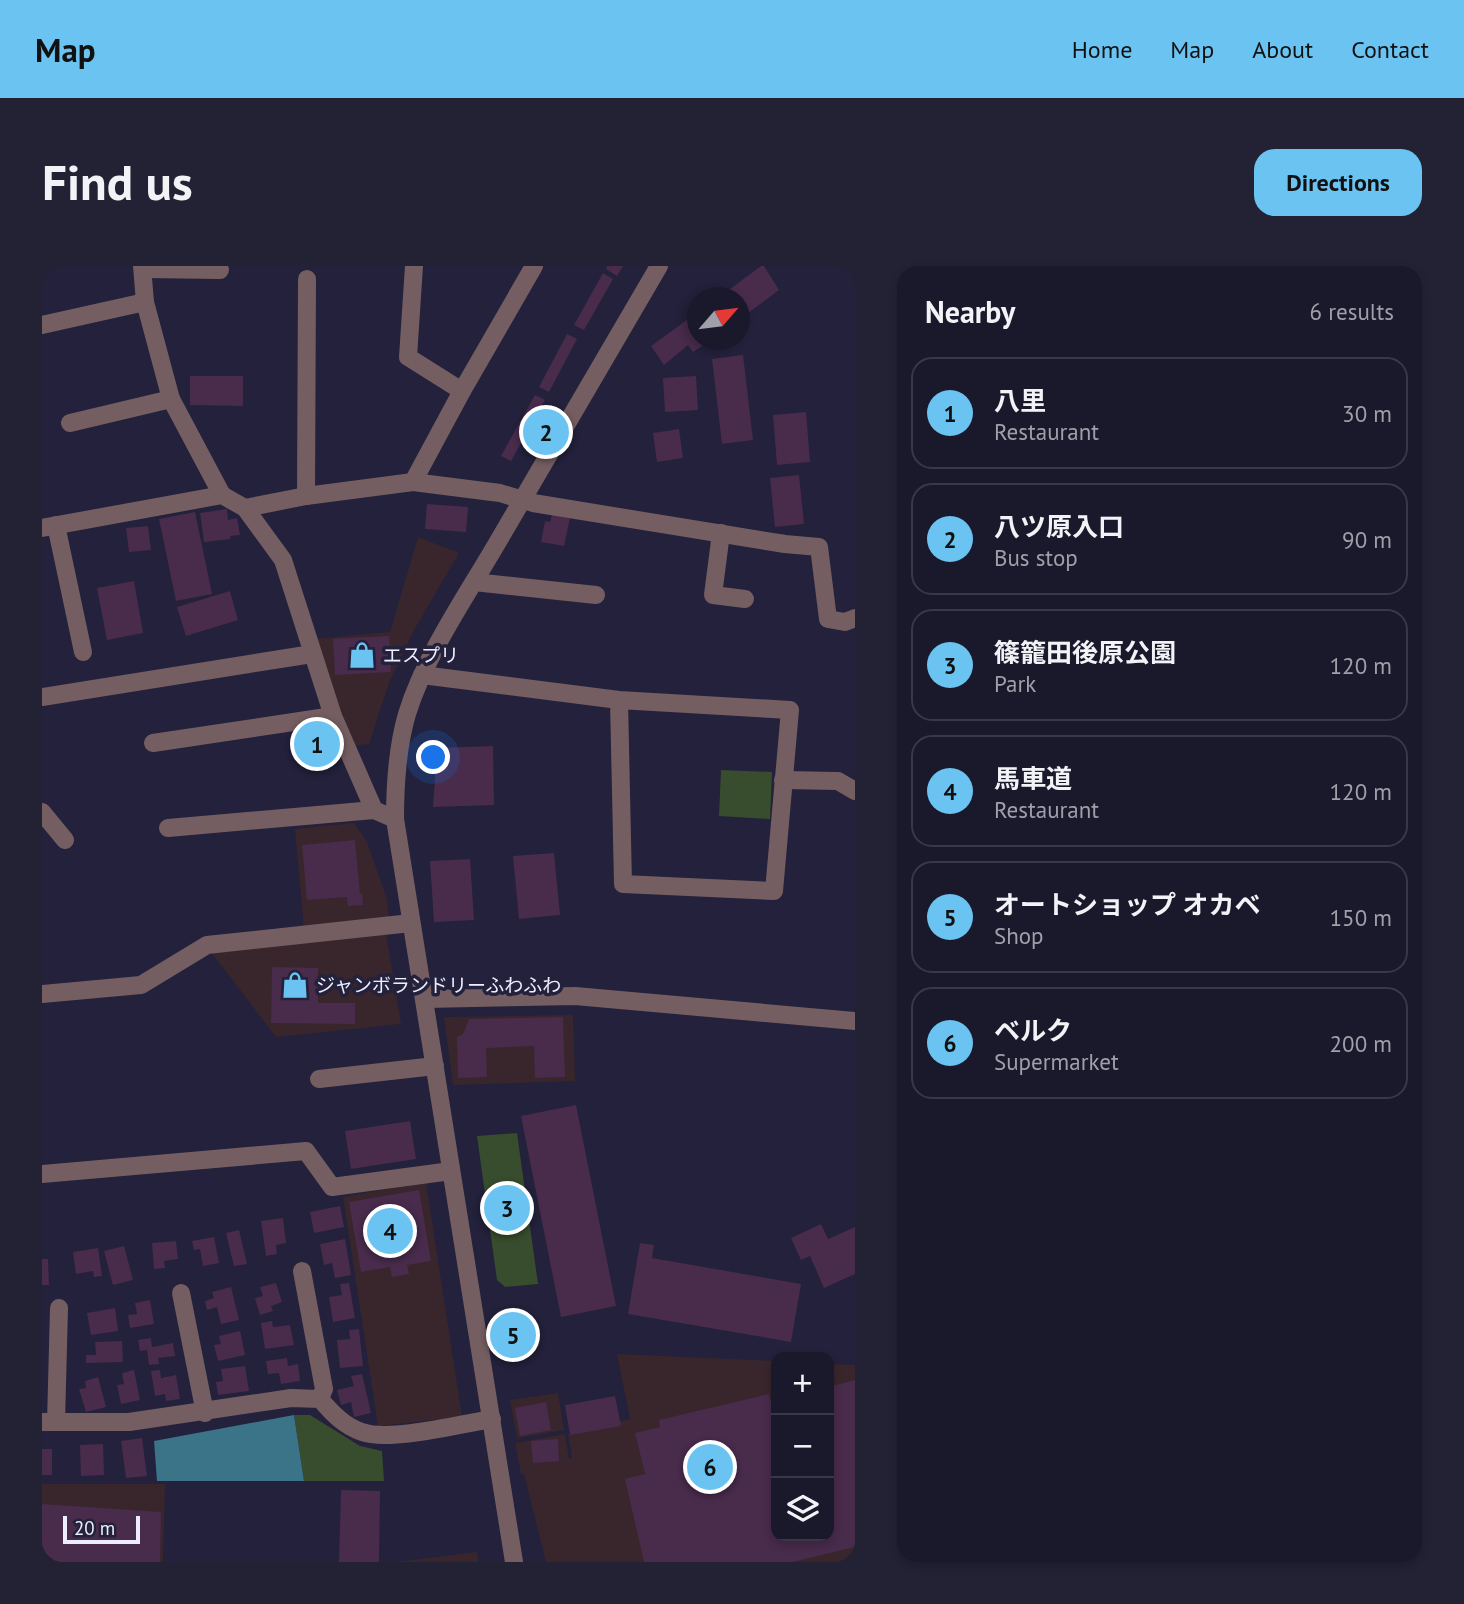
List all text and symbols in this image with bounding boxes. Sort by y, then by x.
text: Map [35,28,96,71]
text: Home [1072,34,1132,65]
text: Map [1170,34,1214,65]
text: About [1252,34,1313,65]
text: Contact [1351,34,1429,65]
button: Directions [1254,149,1422,216]
text: Find us [42,150,193,214]
north arrow [687,287,750,350]
text: Nearby [925,292,1015,331]
text: 6 results [1310,297,1394,326]
text: 八里 [994,384,1046,417]
text: 1 [943,399,957,428]
text: 30 m [1342,399,1392,428]
pin: 2 [523,406,569,458]
text: Restaurant [994,417,1099,446]
text: 八ツ原入口 [994,510,1124,543]
text: 2 [943,525,957,554]
text: 90 m [1342,525,1392,554]
text: Bus stop [994,543,1078,572]
text: 篠籠田後原公園 [994,636,1176,669]
shop icon: エスプリ [347,640,377,670]
place label: エスプリ [383,643,459,667]
text: 3 [943,651,957,680]
text: 120 m [1330,651,1392,680]
text: Park [994,669,1036,698]
pin: 1 [294,718,340,770]
your location [416,740,450,774]
text: 馬車道 [994,762,1072,795]
text: 4 [943,777,957,806]
text: 120 m [1330,777,1392,806]
text: Restaurant [994,795,1099,824]
text: オートショップ オカベ [994,888,1261,921]
text: 5 [943,903,957,932]
text: 150 m [1330,903,1392,932]
text: Shop [994,921,1044,950]
shop icon: ジャンボランドリーふわふわ [280,970,310,1000]
place label: ジャンボランドリーふわふわ [316,973,561,997]
text: ベルク [994,1014,1072,1047]
text: 6 [943,1029,957,1058]
text: 200 m [1330,1029,1392,1058]
text: Supermarket [994,1047,1119,1076]
pin: 3 [484,1182,530,1234]
pin: 4 [367,1205,413,1257]
pin: 5 [490,1309,536,1361]
map controls [771,1352,834,1541]
button: + [771,1352,834,1415]
button: − [771,1415,834,1478]
pin: 6 [687,1441,733,1493]
button: layers [771,1478,834,1541]
scale bar [63,1513,140,1545]
text: 20 m [74,1516,115,1540]

